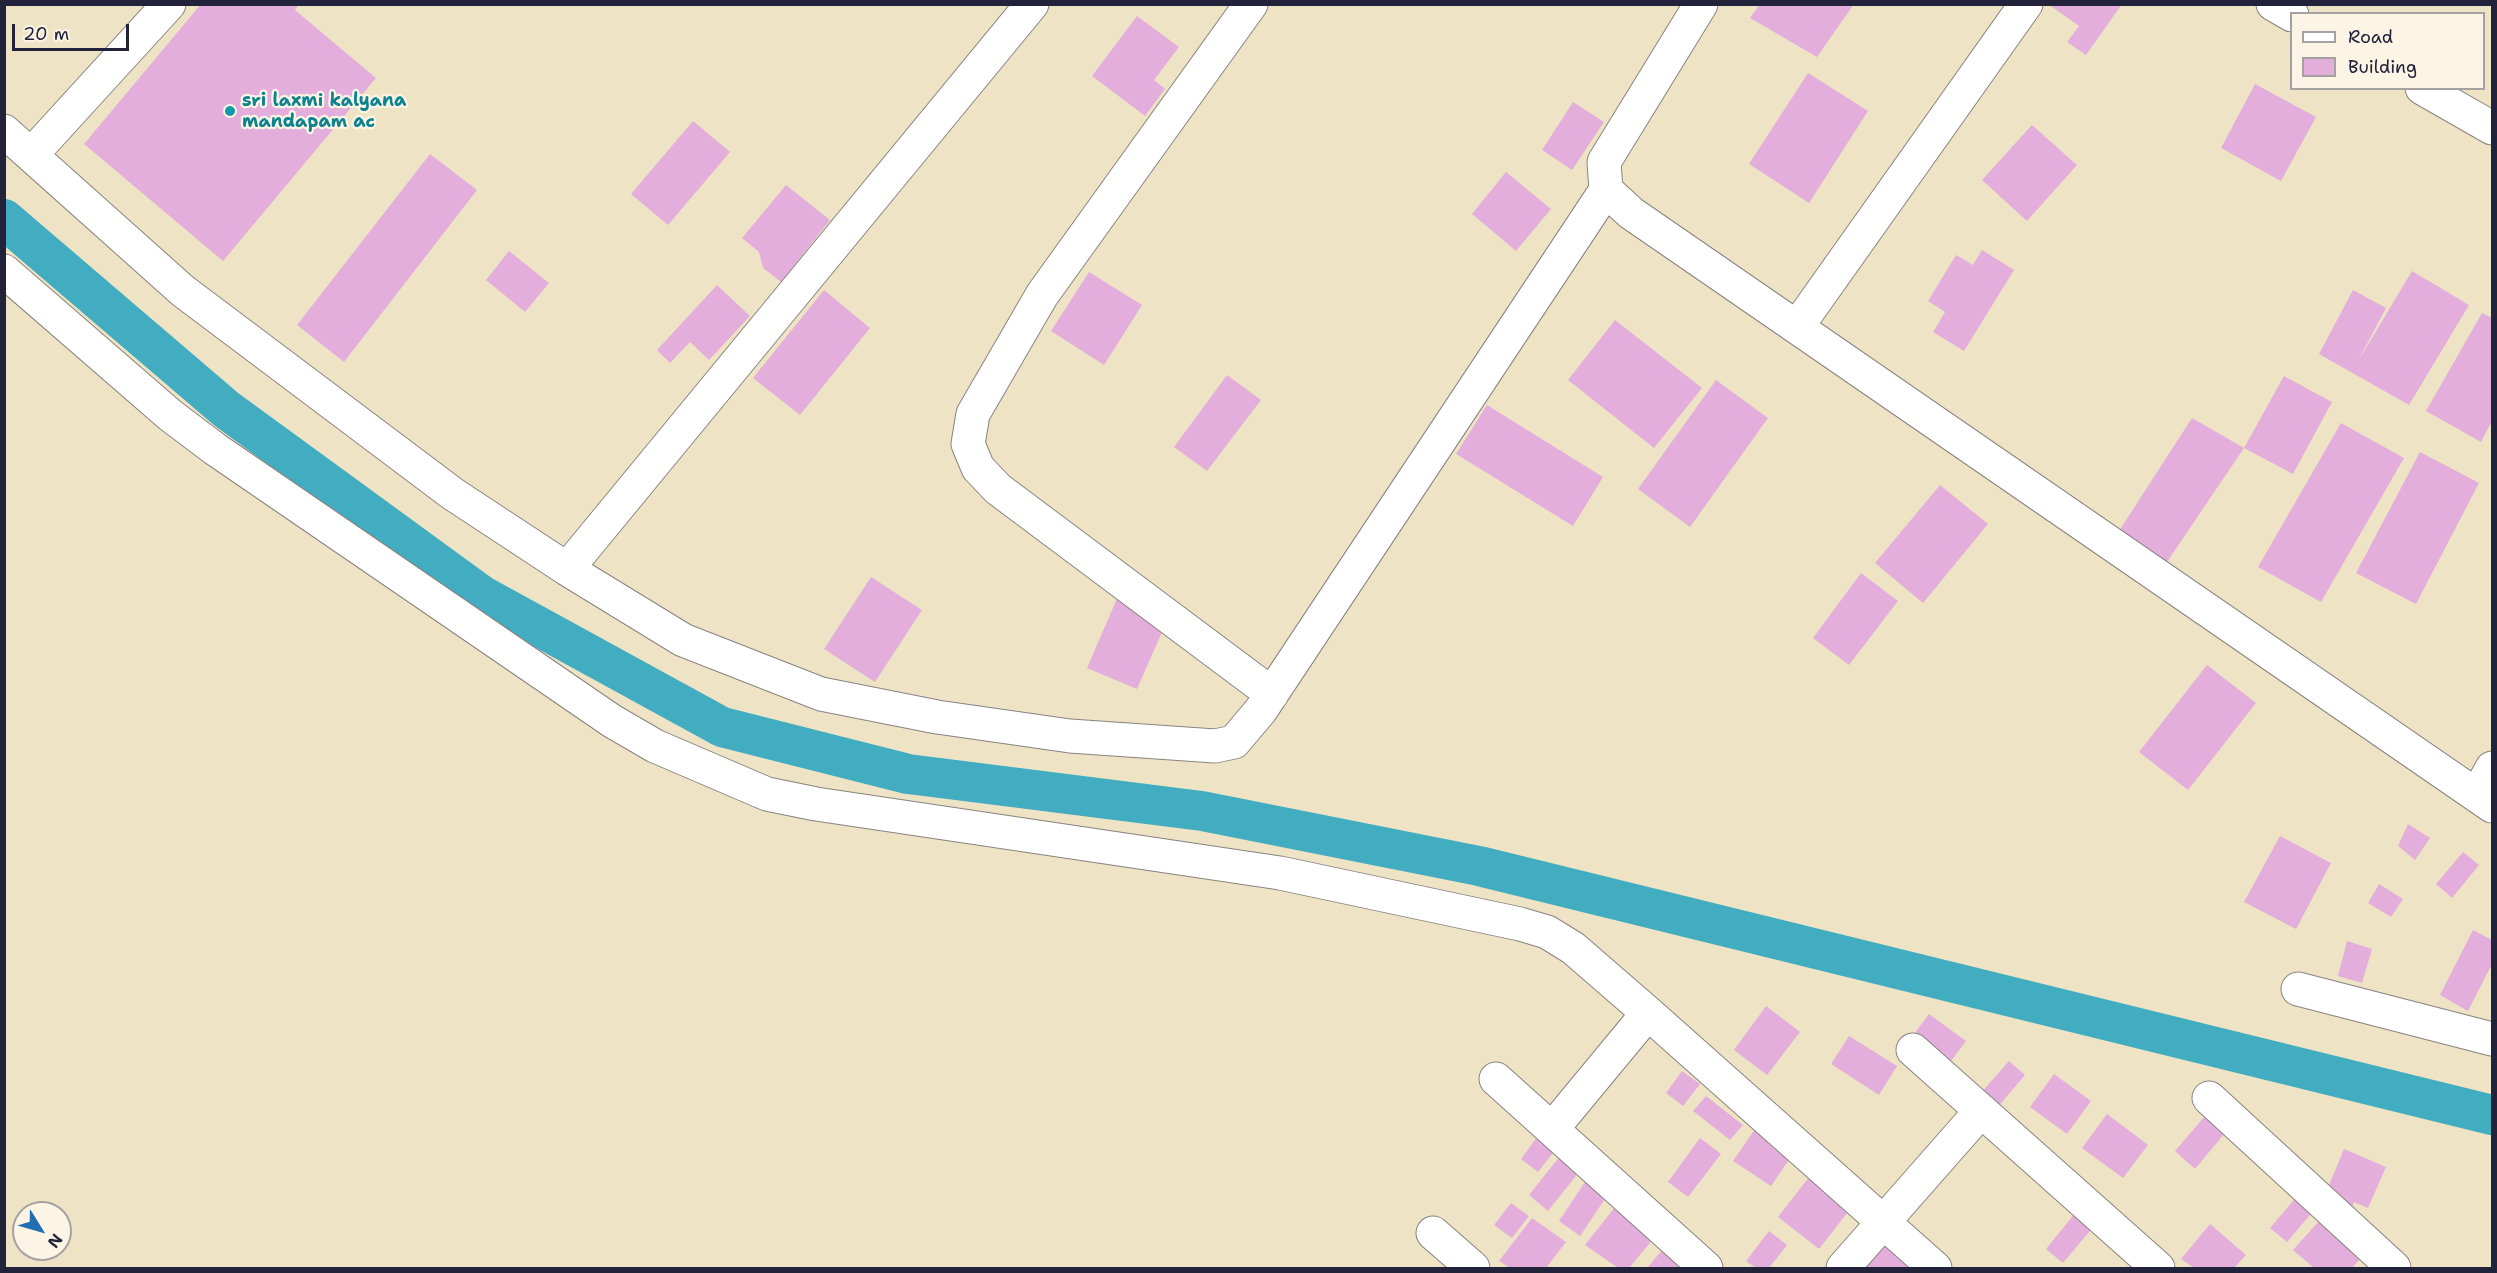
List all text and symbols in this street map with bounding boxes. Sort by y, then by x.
scale bar [15,12,132,50]
legend [2290,12,2485,90]
text: 20 m [23,22,69,46]
text: Road [2348,25,2393,49]
text: Building [2348,55,2417,79]
place label: sri laxmi kalyana mandapam ac [242,90,406,132]
marker: sri laxmi kalyana mandapam ac [223,104,237,118]
north arrow [12,1201,72,1261]
text: N [43,1230,67,1252]

